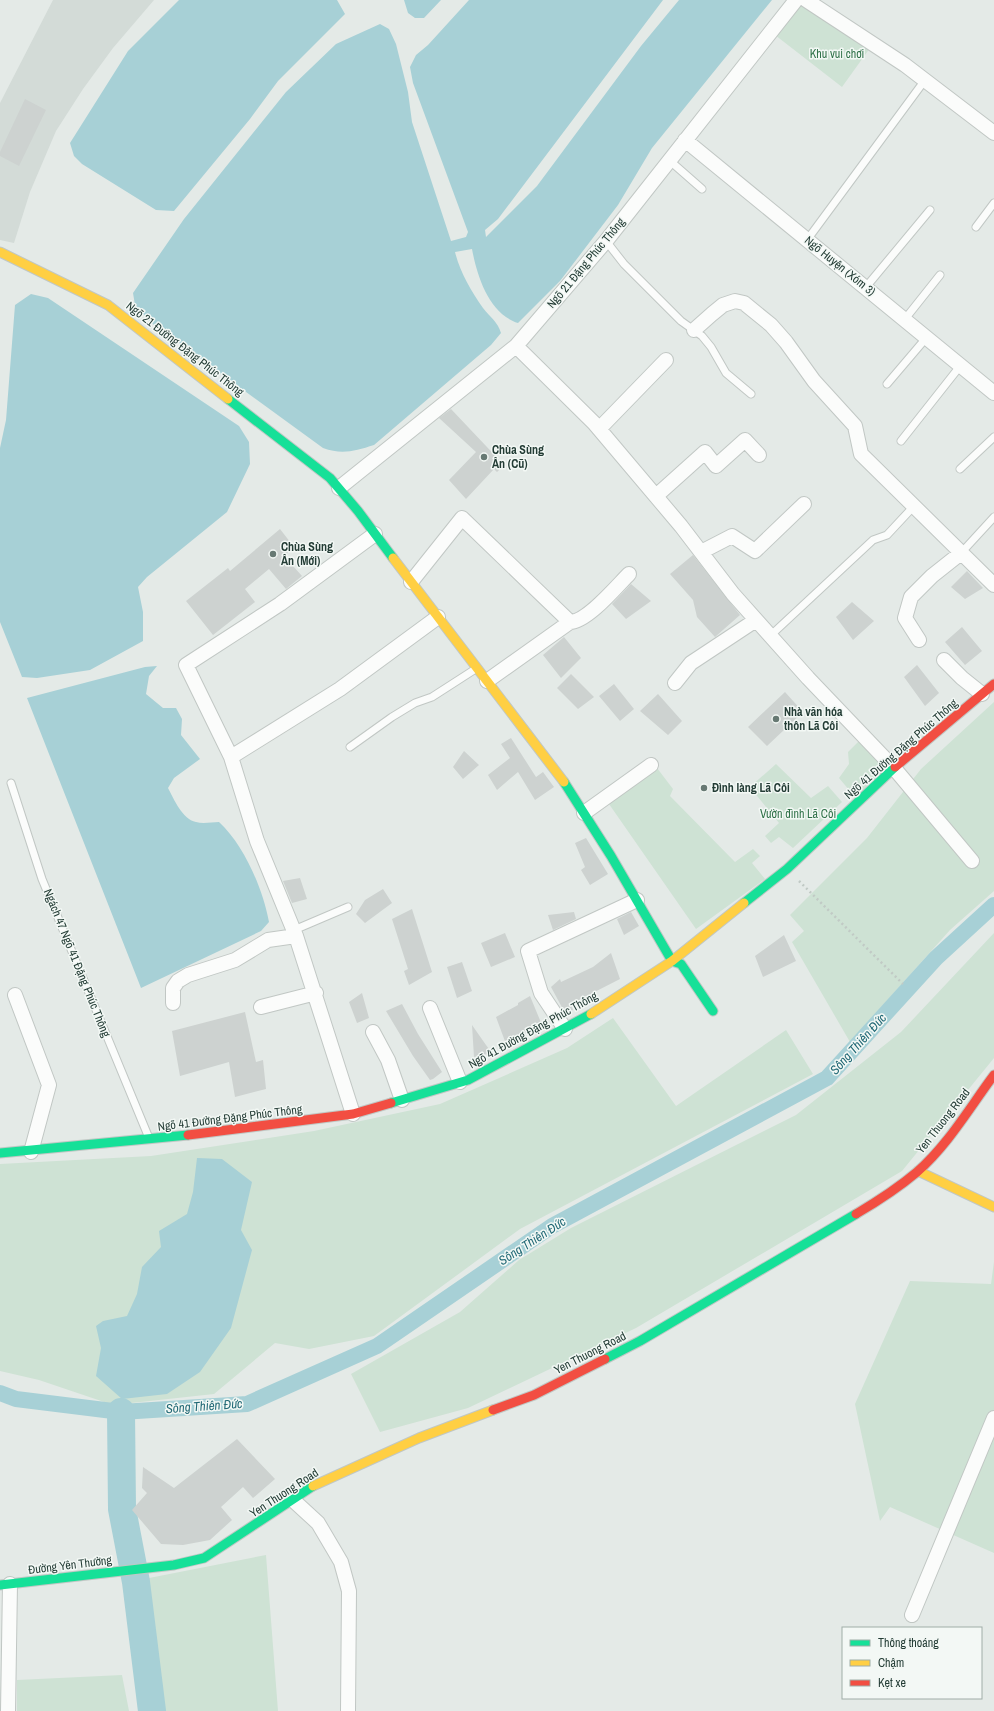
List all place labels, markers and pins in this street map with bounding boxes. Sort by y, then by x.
place label: Chùa Sùng Ân (Cũ) [492,442,544,472]
marker: Chùa Sùng Ân (Cũ) [479,452,489,462]
place label: Chùa Sùng Ân (Mới) [281,539,333,569]
marker: Chùa Sùng Ân (Mới) [268,549,278,559]
place label: Nhà văn hóa thôn Lã Côi [784,704,843,734]
marker: Nhà văn hóa thôn Lã Côi [771,714,781,724]
place label: Đình làng Lã Côi [712,780,790,796]
marker: Đình làng Lã Côi [699,783,709,793]

